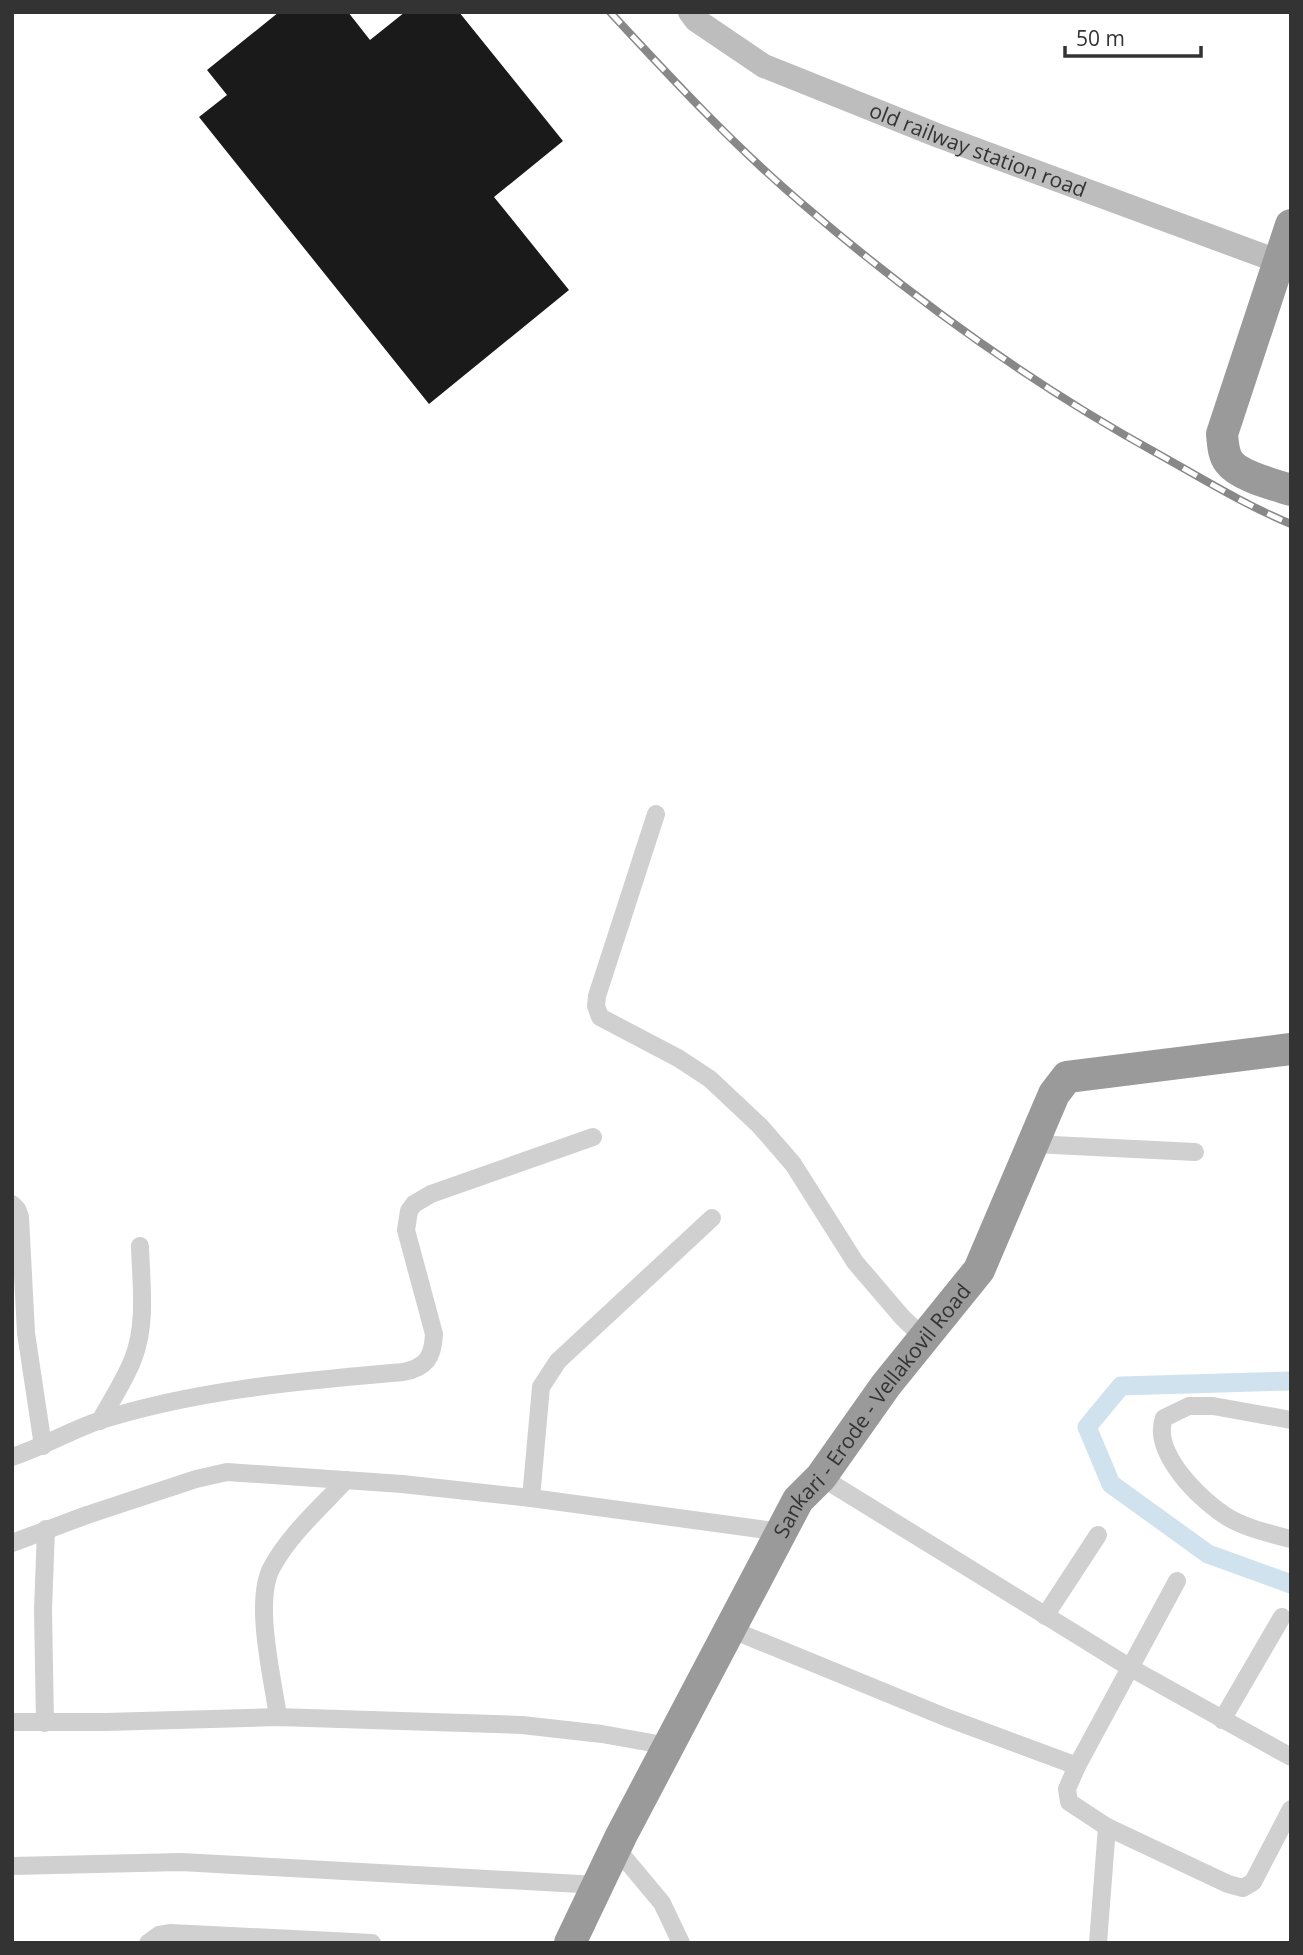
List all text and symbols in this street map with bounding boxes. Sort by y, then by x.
scale bar [1065,14,1202,58]
text: 50 m [1076,24,1125,52]
street label: old railway station road [866,96,1091,203]
street label: Sankari - Erode - Vellakovil Road [767,1278,977,1543]

